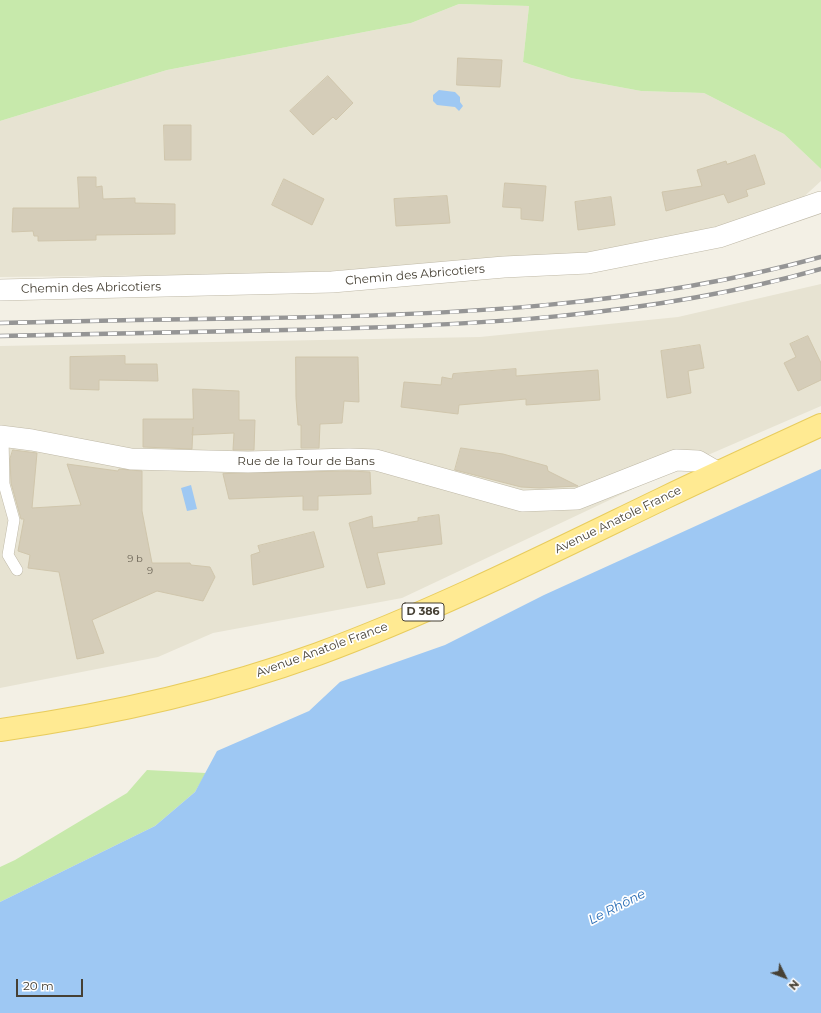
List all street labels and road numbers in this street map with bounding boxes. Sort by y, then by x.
street label: Chemin des Abricotiers [344,262,486,288]
street label: Chemin des Abricotiers [21,280,161,296]
street label: Rue de la Tour de Bans [237,454,375,468]
street label: Avenue Anatole France [552,483,684,557]
road number: D 386 [402,603,444,621]
street label: Avenue Anatole France [254,619,390,681]

